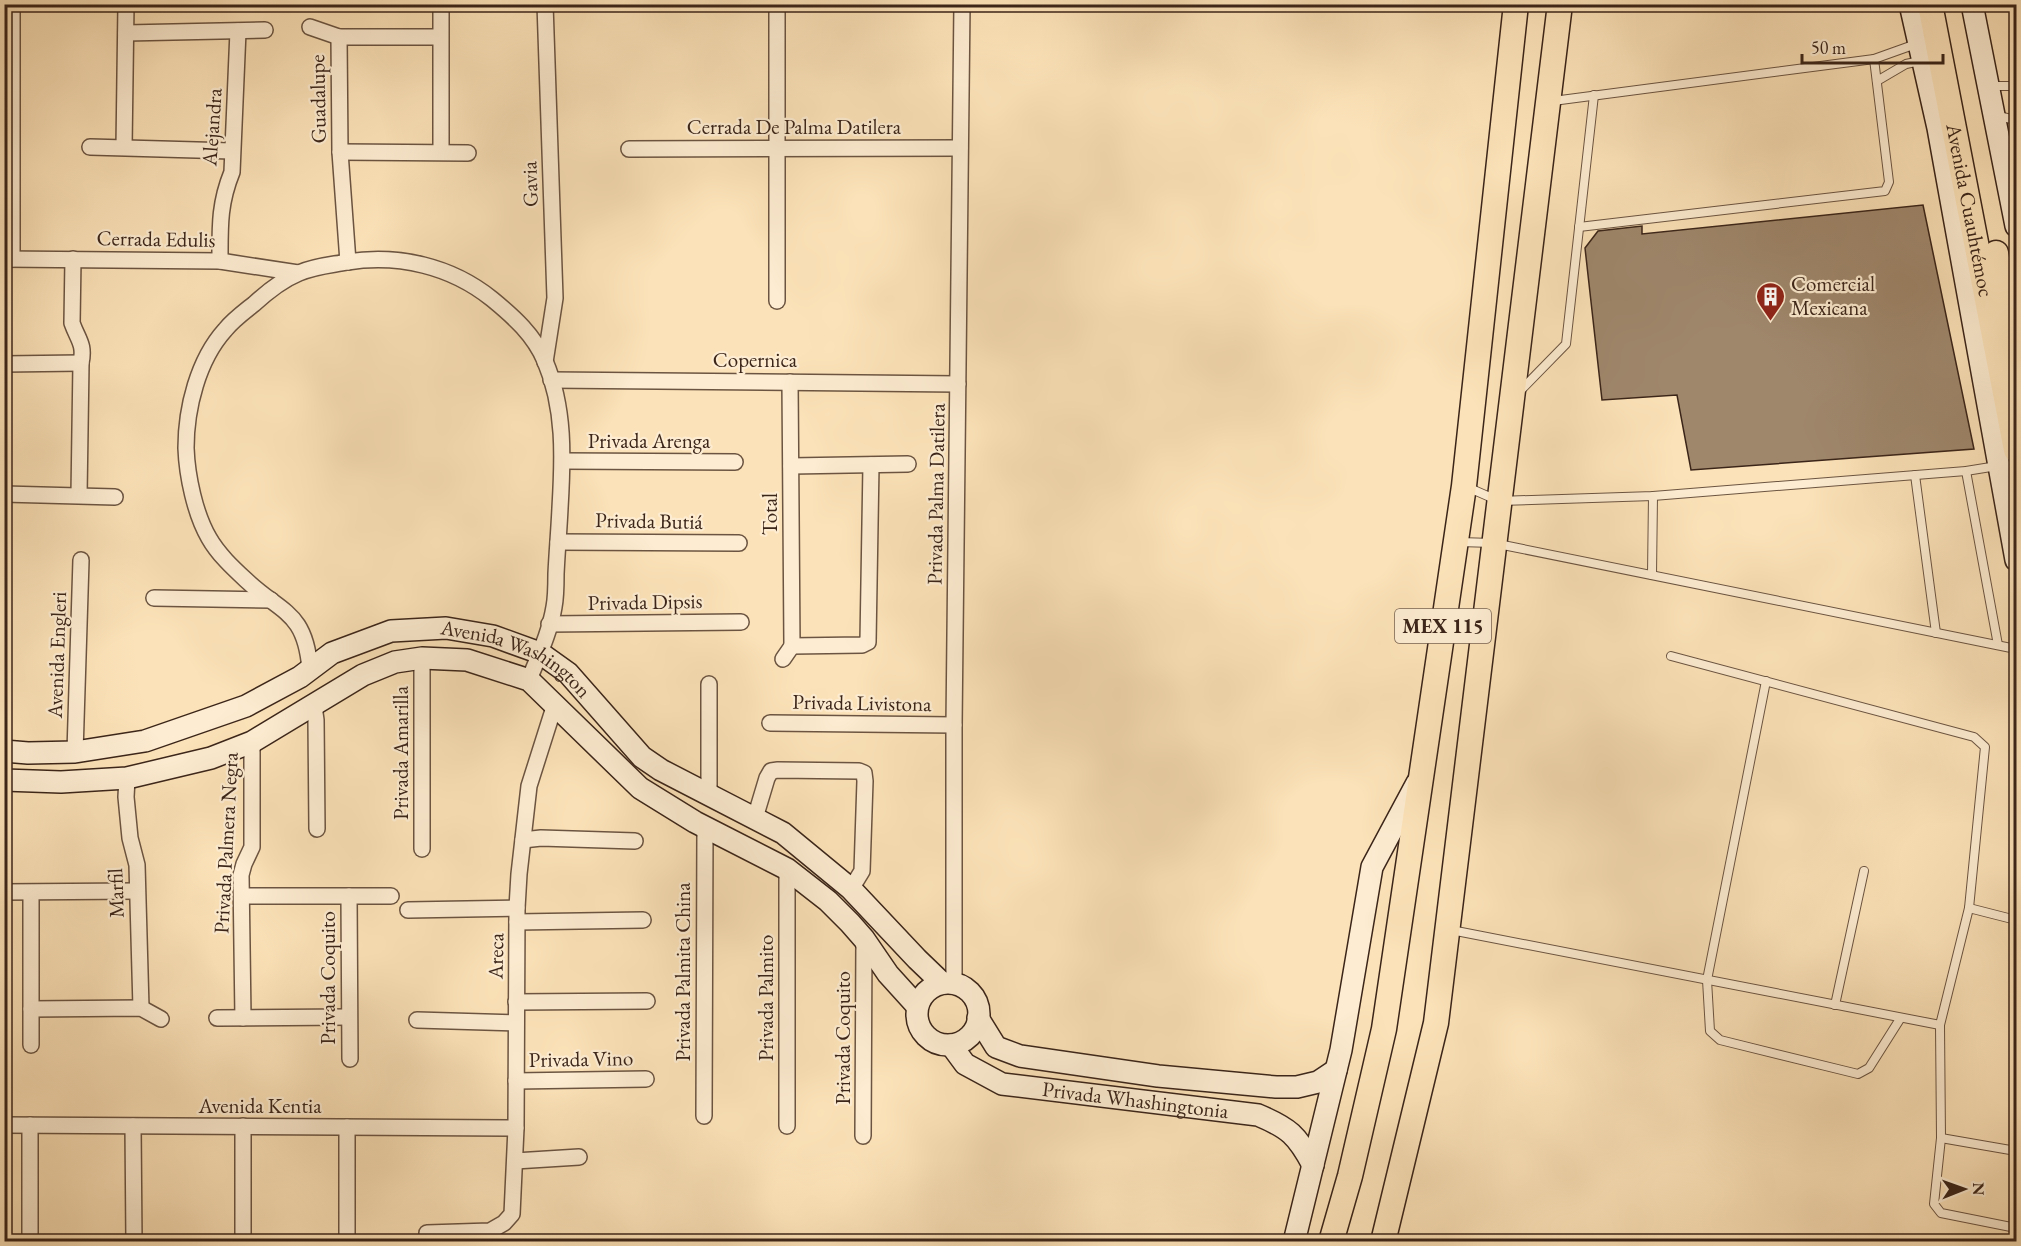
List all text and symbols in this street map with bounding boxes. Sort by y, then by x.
scale bar [1802,27,1943,65]
text: 50 m [1811,36,1846,59]
street label: Guadalupe [303,54,332,144]
street label: Alejandra [195,87,228,168]
street label: Cerrada De Palma Datilera [687,113,902,140]
street label: Avenida Cuauhtémoc [1940,120,2000,299]
street label: Gavia [515,160,544,207]
street label: Cerrada Edulis [96,224,216,253]
place label: Comercial Mexicana [1791,270,1875,321]
building icon: Comercial Mexicana [1754,280,1786,322]
street label: Copernica [713,346,798,373]
street label: Privada Palma Datilera [920,402,951,585]
street label: Privada Arenga [588,427,711,454]
street label: Total [756,493,783,535]
street label: Privada Butiá [595,506,704,535]
street label: Privada Dipsis [587,587,703,616]
street label: Avenida Engleri [41,591,72,720]
road number: MEX 115 [1395,609,1491,643]
street label: Avenida Washington [438,613,598,703]
street label: Privada Amarilla [387,685,414,820]
street label: Privada Livistona [792,688,932,717]
street label: Privada Palmera Negra [207,751,244,934]
street label: Marfil [101,868,130,918]
street label: Privada Palmita China [669,882,696,1062]
street label: Privada Coquito [314,911,341,1045]
street label: Areca [482,932,509,980]
street label: Privada Palmito [752,935,779,1061]
street label: Privada Coquito [829,971,856,1105]
street label: Privada Vino [528,1044,633,1073]
street label: Privada Whashingtonia [1041,1075,1231,1124]
street label: Avenida Kentia [197,1092,322,1119]
north arrow [1934,1159,1994,1219]
text: N [1968,1182,1989,1195]

